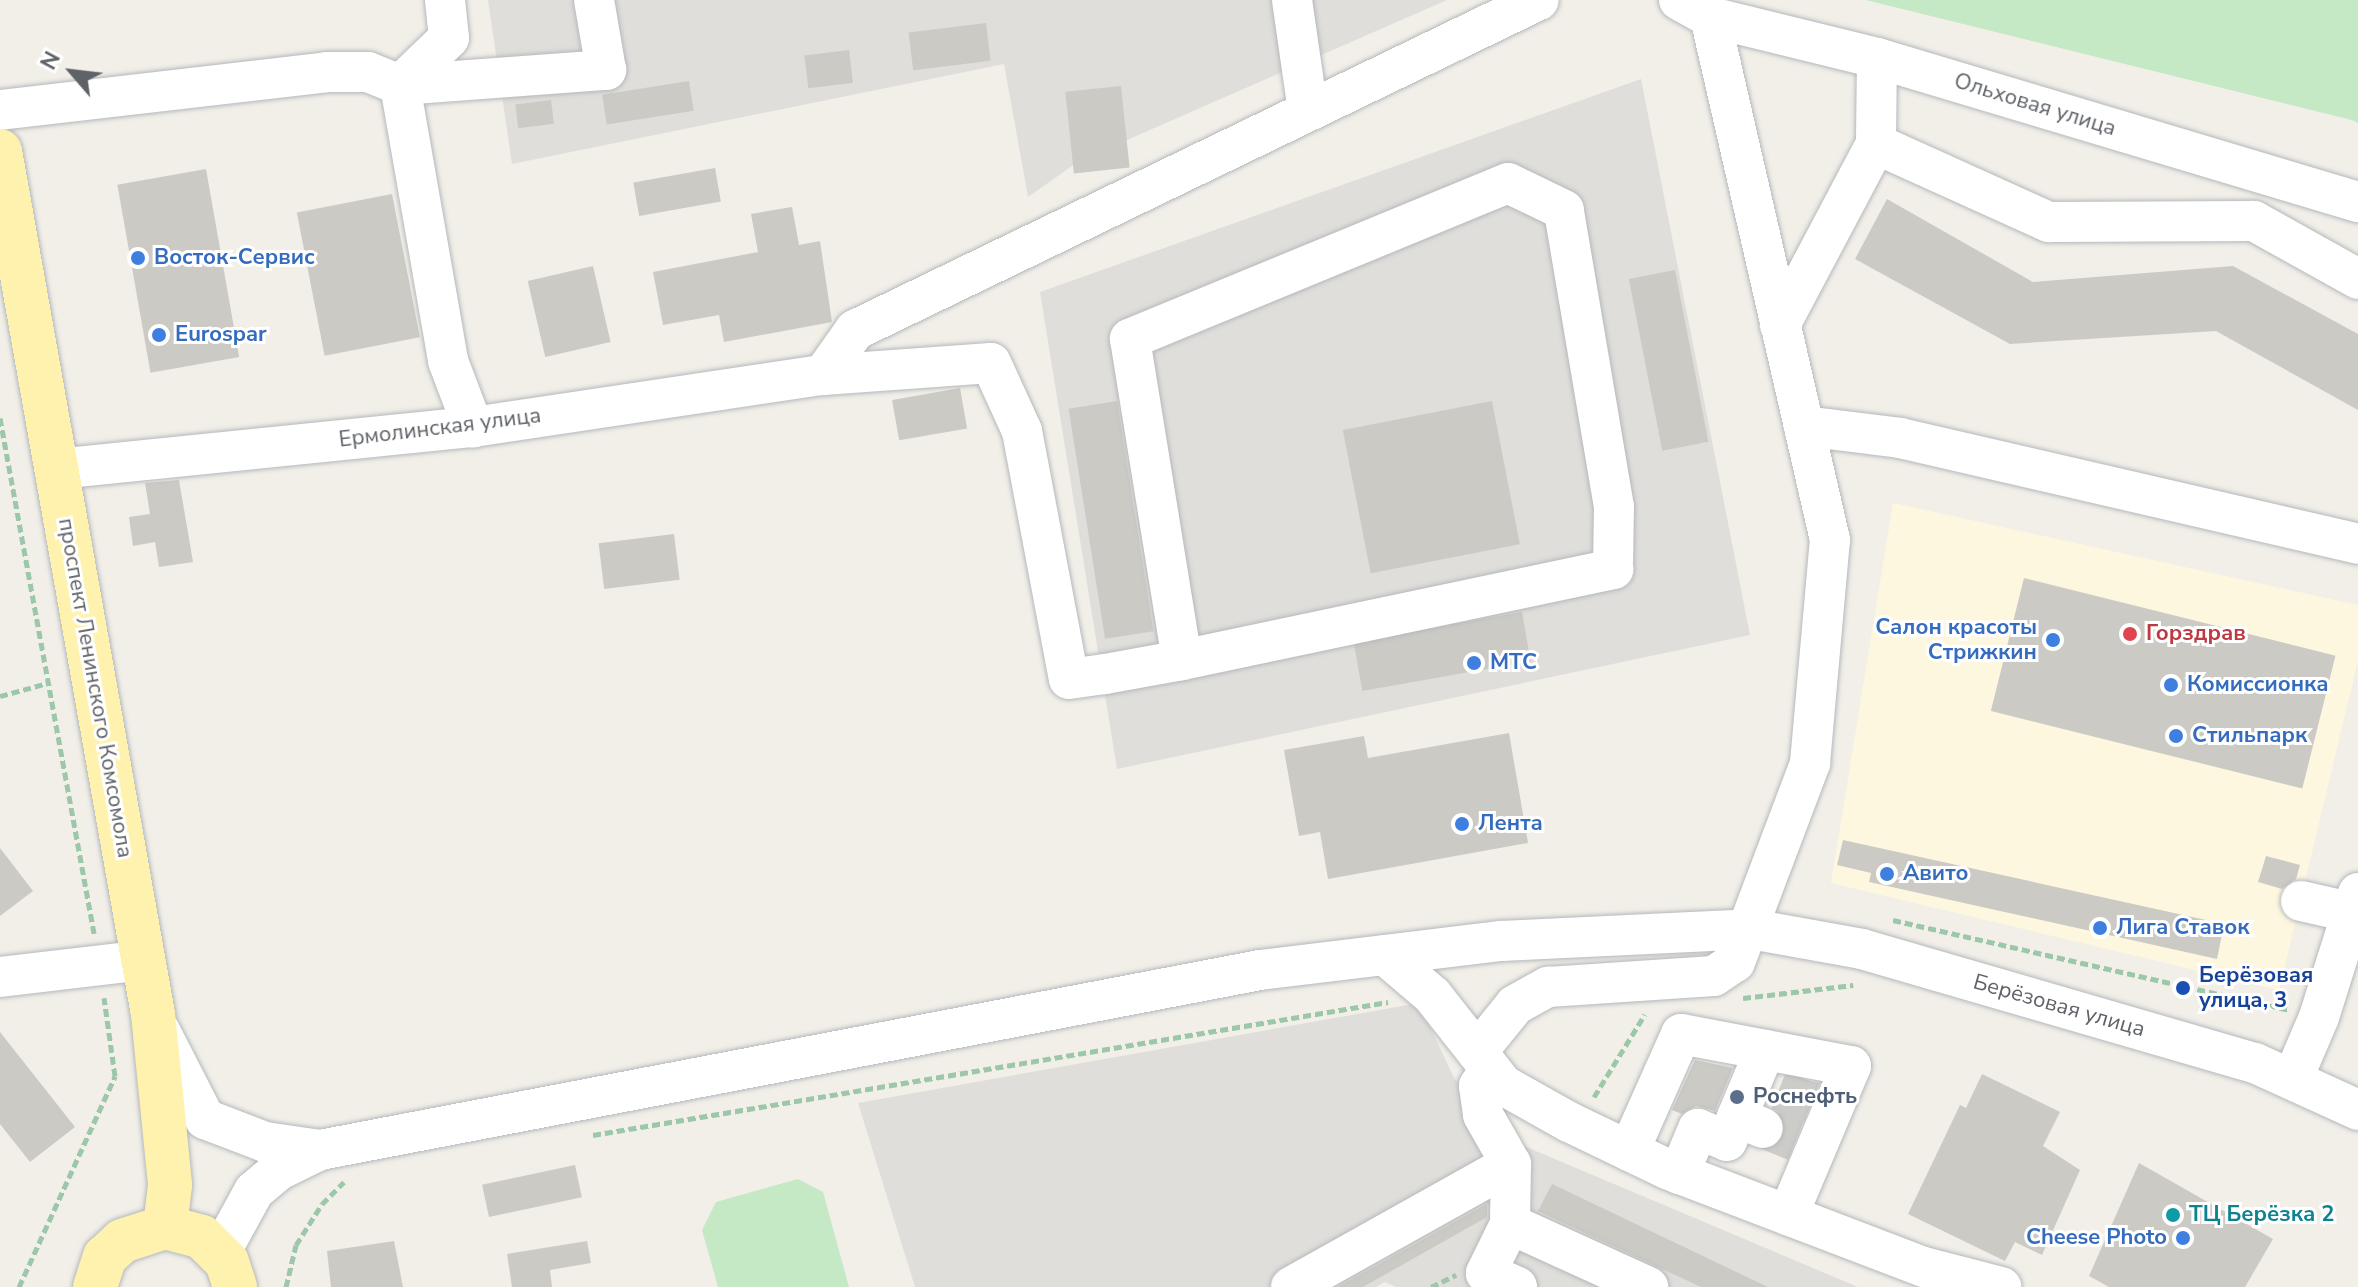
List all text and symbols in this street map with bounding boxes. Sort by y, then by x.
north arrow [32,32,112,112]
text: N [34,46,68,75]
street label: Ольховая улица [1951,68,2119,142]
place label: Восток-Сервис [154,245,315,271]
marker: Восток-Сервис [129,249,147,267]
place label: Eurospar [175,322,267,348]
marker: Eurospar [150,326,168,344]
street label: Ермолинская улица [337,402,543,454]
street label: проспект Ленинского Комсомола [52,516,138,860]
place label: Салон красоты Стрижкин [1875,614,2037,666]
place label: Горздрав [2146,621,2246,647]
marker: Горздрав [2121,625,2139,643]
marker: Салон красоты Стрижкин [2044,631,2062,649]
place label: МТС [1490,650,1537,676]
marker: МТС [1465,654,1483,672]
place label: Комиссионка [2187,672,2329,698]
marker: Комиссионка [2162,676,2180,694]
place label: Стильпарк [2192,723,2307,749]
marker: Стильпарк [2167,727,2185,745]
place label: Лента [1478,811,1543,837]
marker: Лента [1453,815,1471,833]
place label: Авито [1903,861,1968,887]
marker: Авито [1878,865,1896,883]
place label: Лига Ставок [2116,915,2250,941]
marker: Лига Ставок [2091,919,2109,937]
place label: Берёзовая улица, 3 [2199,962,2313,1014]
street label: Берёзовая улица [1970,969,2148,1043]
marker: Берёзовая улица, 3 [2174,979,2192,997]
place label: Роснефть [1753,1084,1857,1110]
marker: Роснефть [1728,1088,1746,1106]
place label: ТЦ Берёзка 2 [2189,1202,2334,1228]
marker: ТЦ Берёзка 2 [2164,1206,2182,1224]
place label: Cheese Photo [2026,1225,2167,1251]
marker: Cheese Photo [2174,1229,2192,1247]

